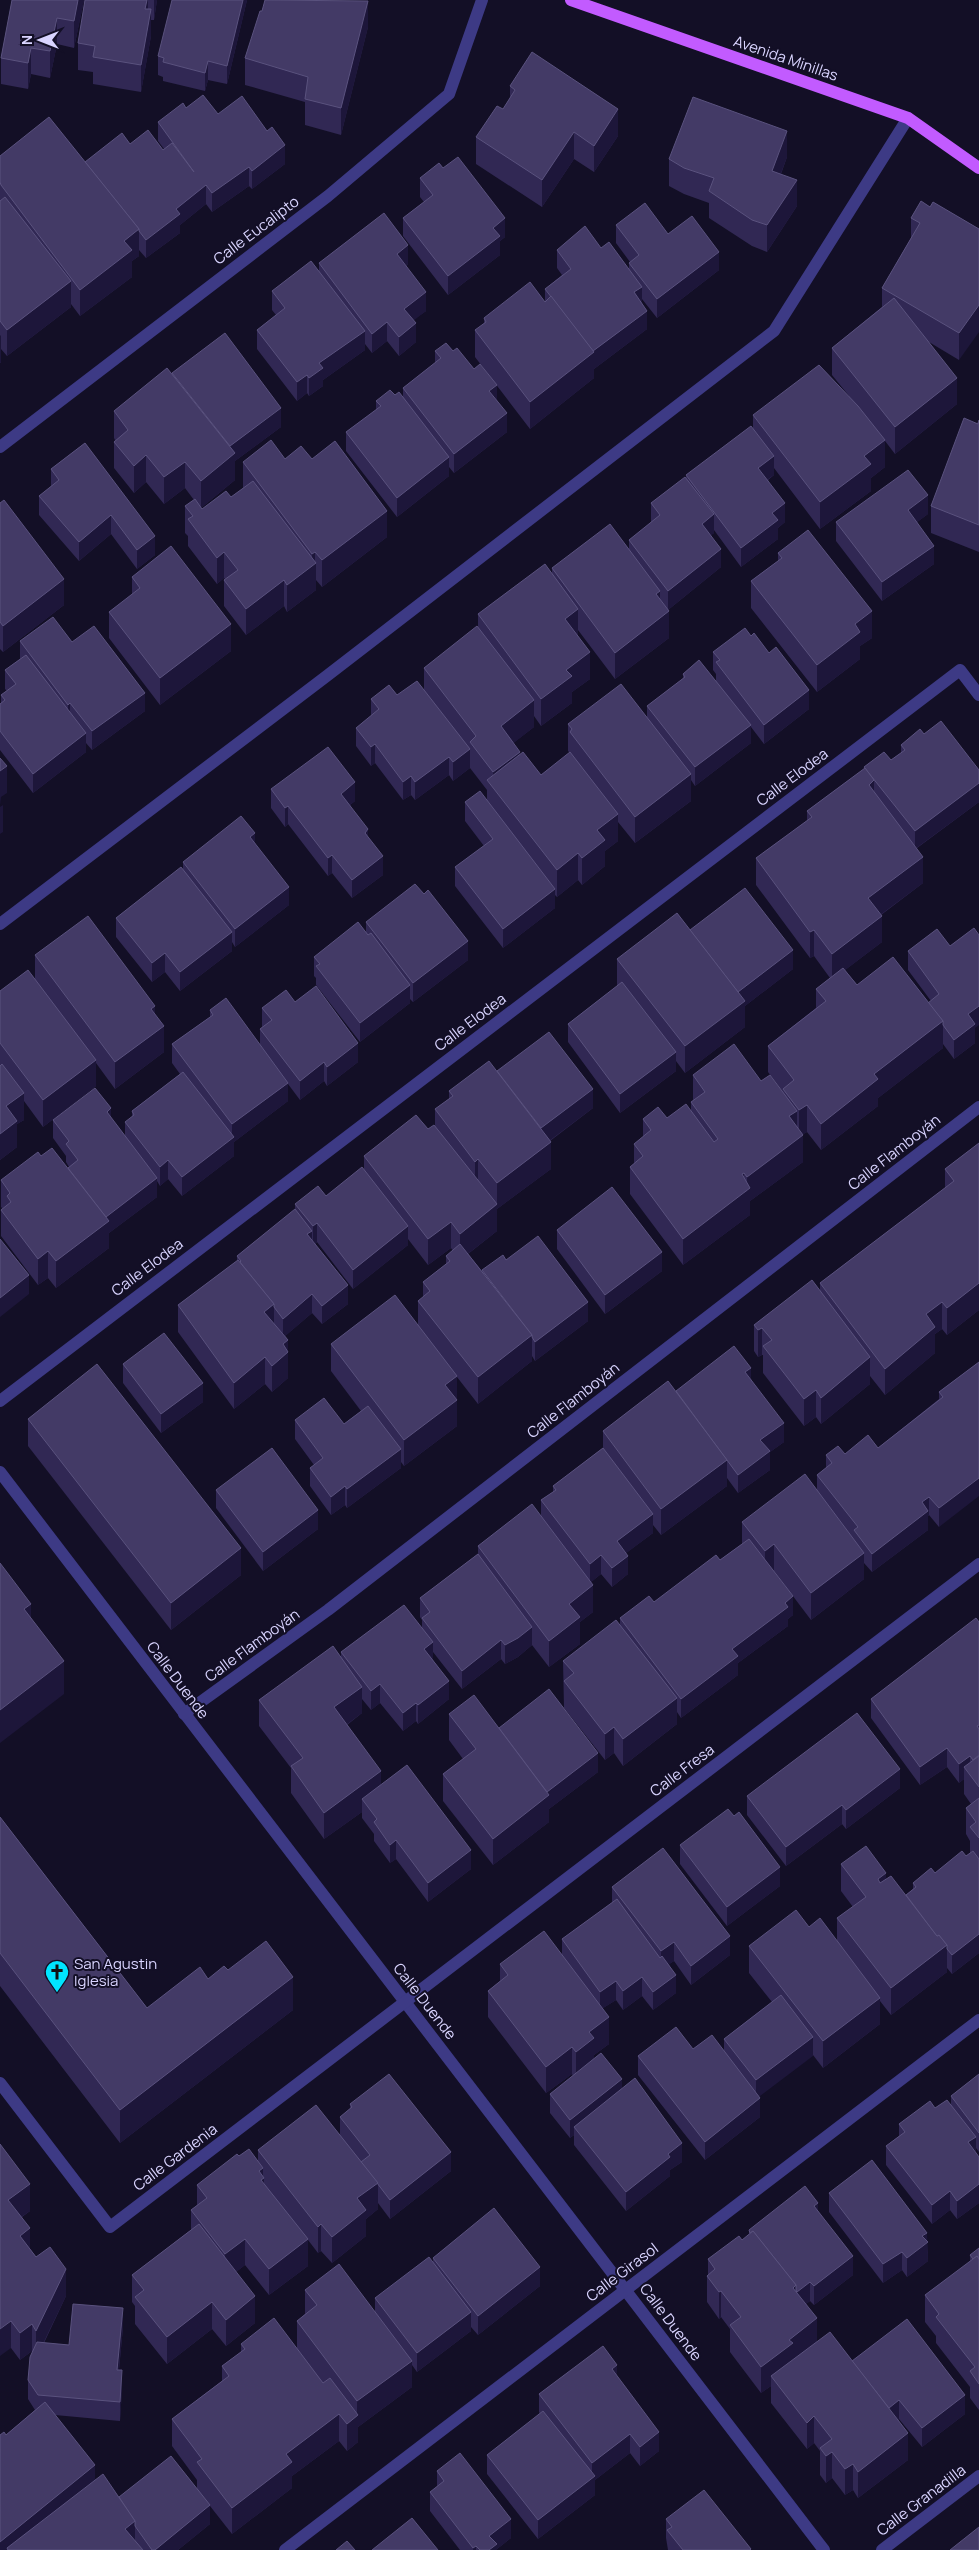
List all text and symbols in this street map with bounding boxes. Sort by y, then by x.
north arrow [15,15,65,65]
street label: Avenida Minillas [731,30,841,86]
text: N [17,35,36,45]
street label: Calle Eucalipto [209,191,303,269]
street label: Calle Elodea [752,743,832,811]
street label: Calle Elodea [430,988,510,1056]
street label: Calle Flamboyán [843,1109,945,1195]
street label: Calle Elodea [107,1233,187,1301]
street label: Calle Flamboyán [522,1357,624,1443]
street label: Calle Flamboyán [200,1603,304,1686]
street label: Calle Duende [142,1637,214,1723]
street label: Calle Fresa [645,1739,719,1801]
place label: San Agustin Iglesia [74,1953,157,1991]
street label: Calle Duende [388,1958,462,2044]
church icon: San Agustin Iglesia [44,1959,70,1993]
street label: Calle Gardenia [129,2118,221,2196]
street label: Calle Girasol [581,2238,663,2306]
street label: Calle Duende [635,2279,707,2365]
street label: Calle Granadilla [872,2459,970,2541]

